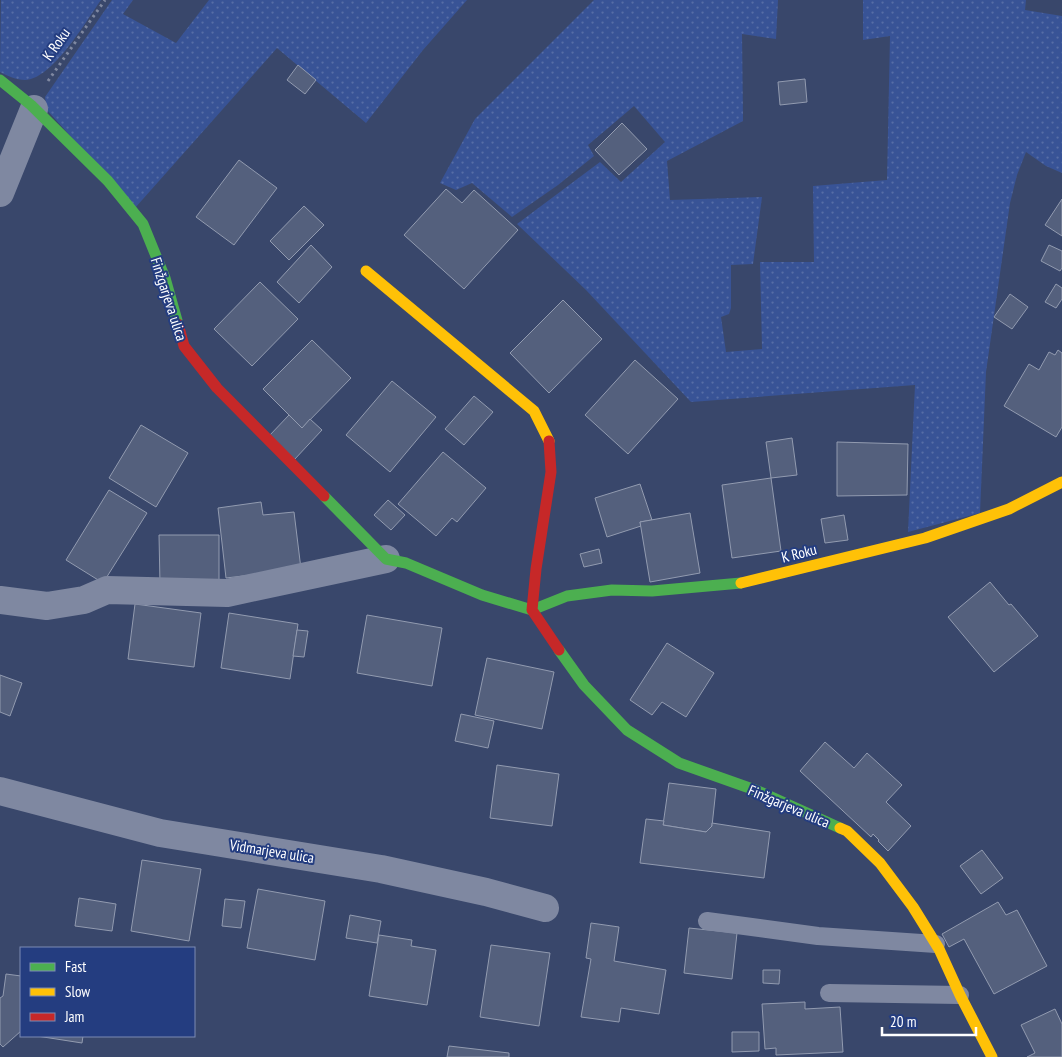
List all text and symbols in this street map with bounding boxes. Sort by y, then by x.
street label: K Roku [38,24,74,64]
street label: Finžgarjeva ulica [147,255,191,343]
street label: K Roku [779,539,819,567]
street label: Finžgarjeva ulica [745,780,833,832]
street label: Vidmarjeva ulica [227,835,316,867]
legend [20,947,195,1037]
text: Fast [65,957,86,976]
text: Slow [65,982,90,1001]
scale bar [882,1004,976,1036]
text: Jam [64,1007,84,1026]
text: 20 m [890,1012,916,1031]

